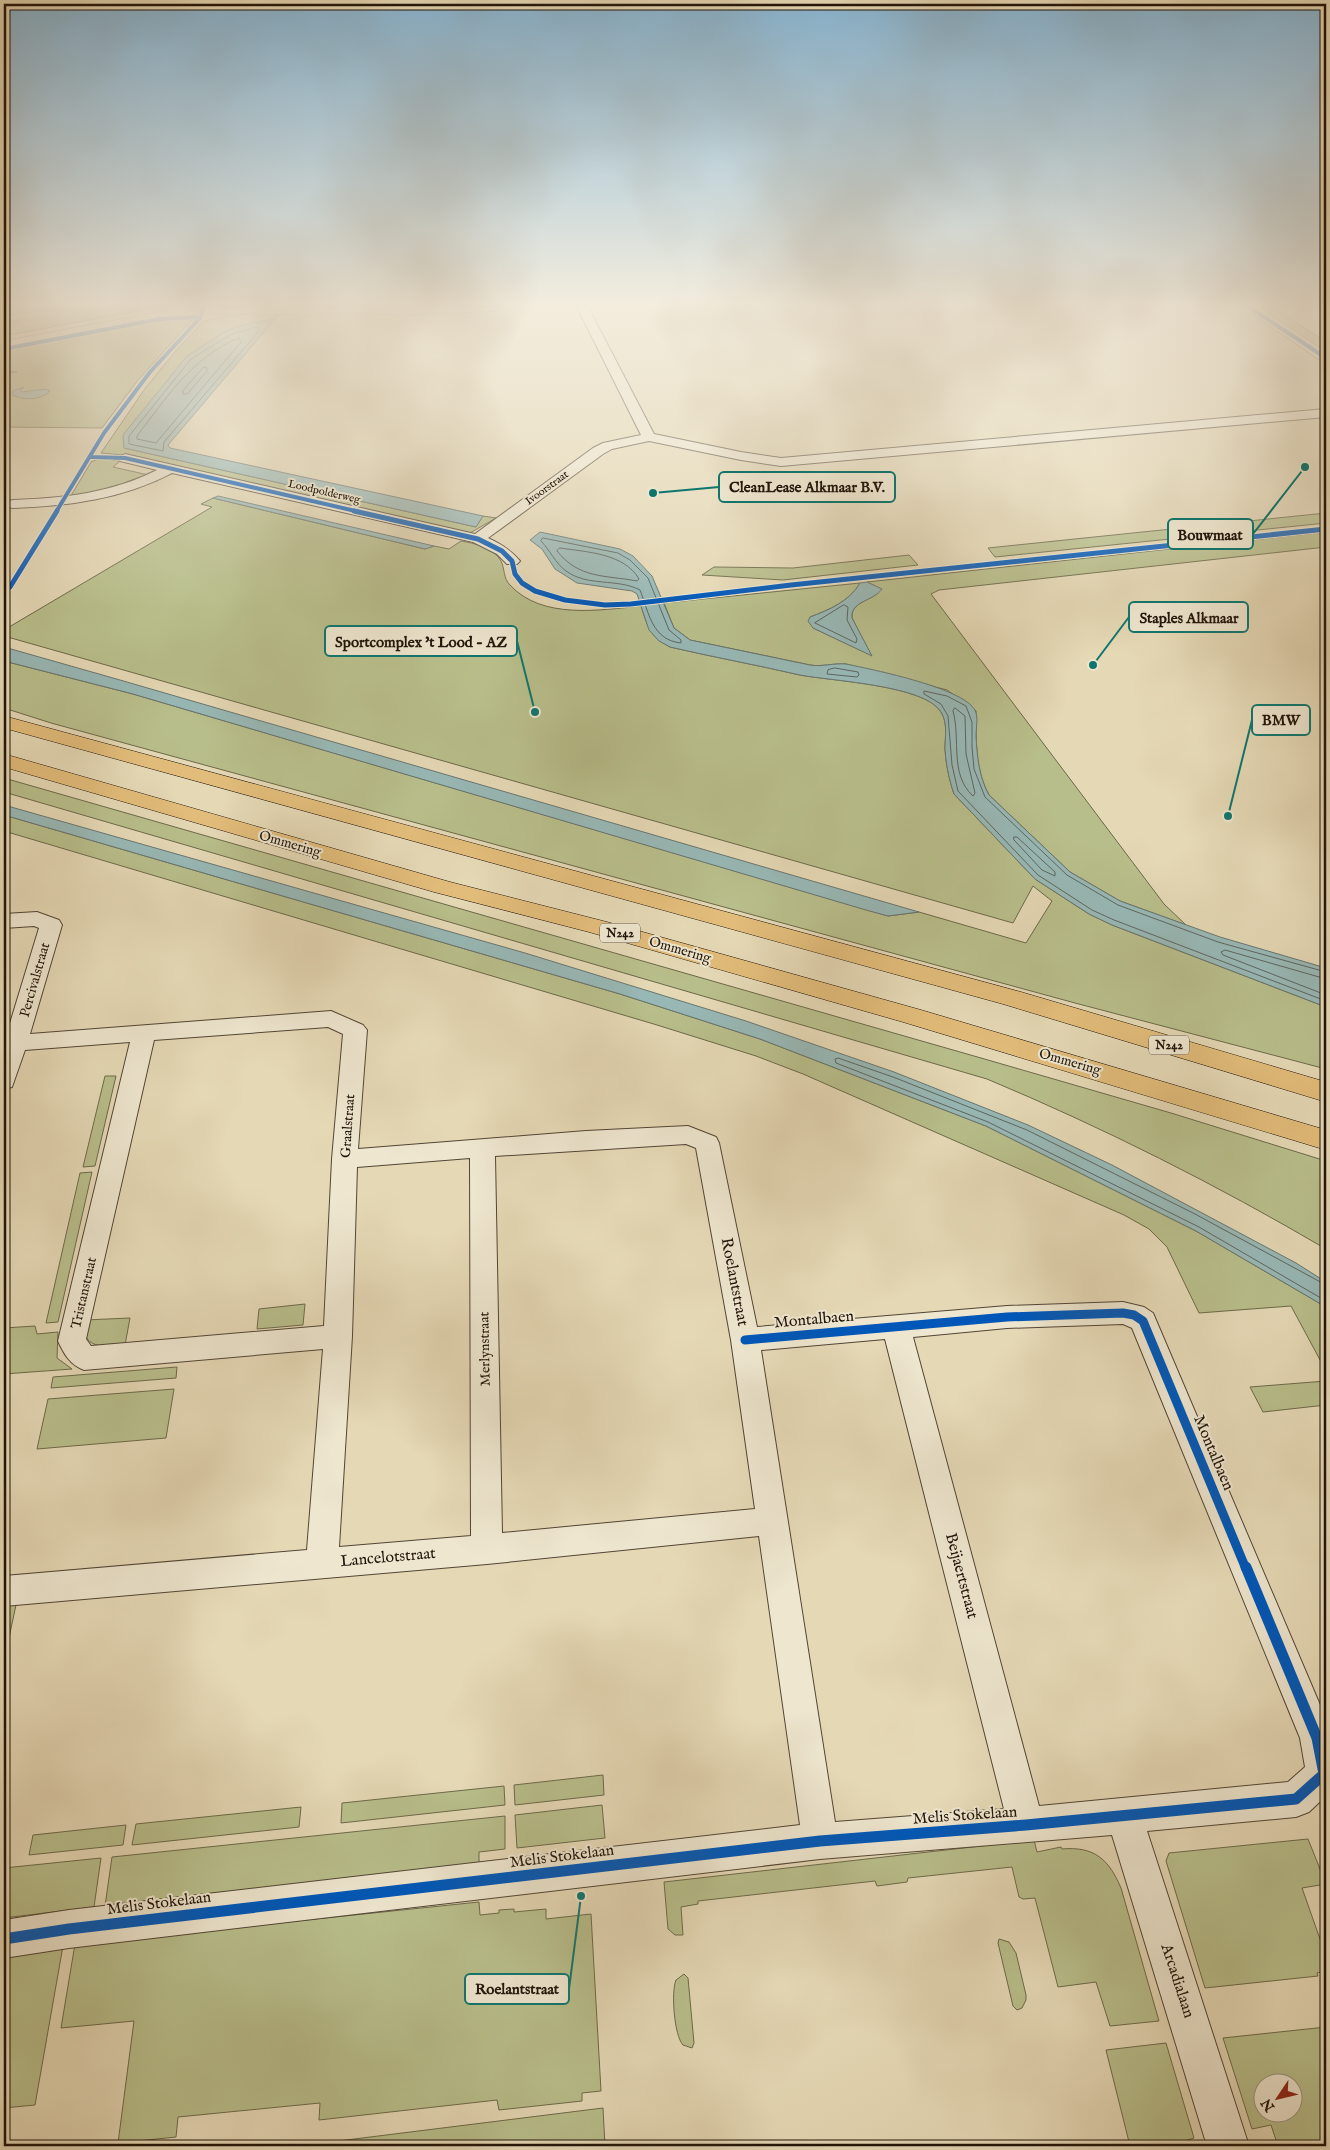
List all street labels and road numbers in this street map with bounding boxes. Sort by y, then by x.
street label: Ivoorstraat [523,467,572,508]
street label: Loodpolderweg [287,477,362,507]
street label: Ommering [257,827,323,862]
road number: N242 [600,924,640,942]
street label: Ommering [647,933,713,968]
street label: Percivalstraat [16,940,54,1019]
road number: N242 [1149,1036,1189,1054]
street label: Ommering [1037,1045,1103,1080]
street label: Graalstraat [337,1093,359,1159]
street label: Roelantstraat [716,1236,752,1328]
street label: Tristanstraat [67,1255,101,1331]
street label: Montalbaen [773,1307,855,1333]
street label: Merlynstraat [475,1311,495,1386]
street label: Montalbaen [1188,1412,1238,1494]
street label: Beijaertstraat [940,1531,982,1622]
street label: Lancelotstraat [339,1544,437,1572]
street label: Melis Stokelaan [912,1802,1018,1830]
street label: Melis Stokelaan [509,1841,616,1873]
street label: Melis Stokelaan [106,1888,213,1920]
street label: Arcadialaan [1155,1940,1199,2021]

